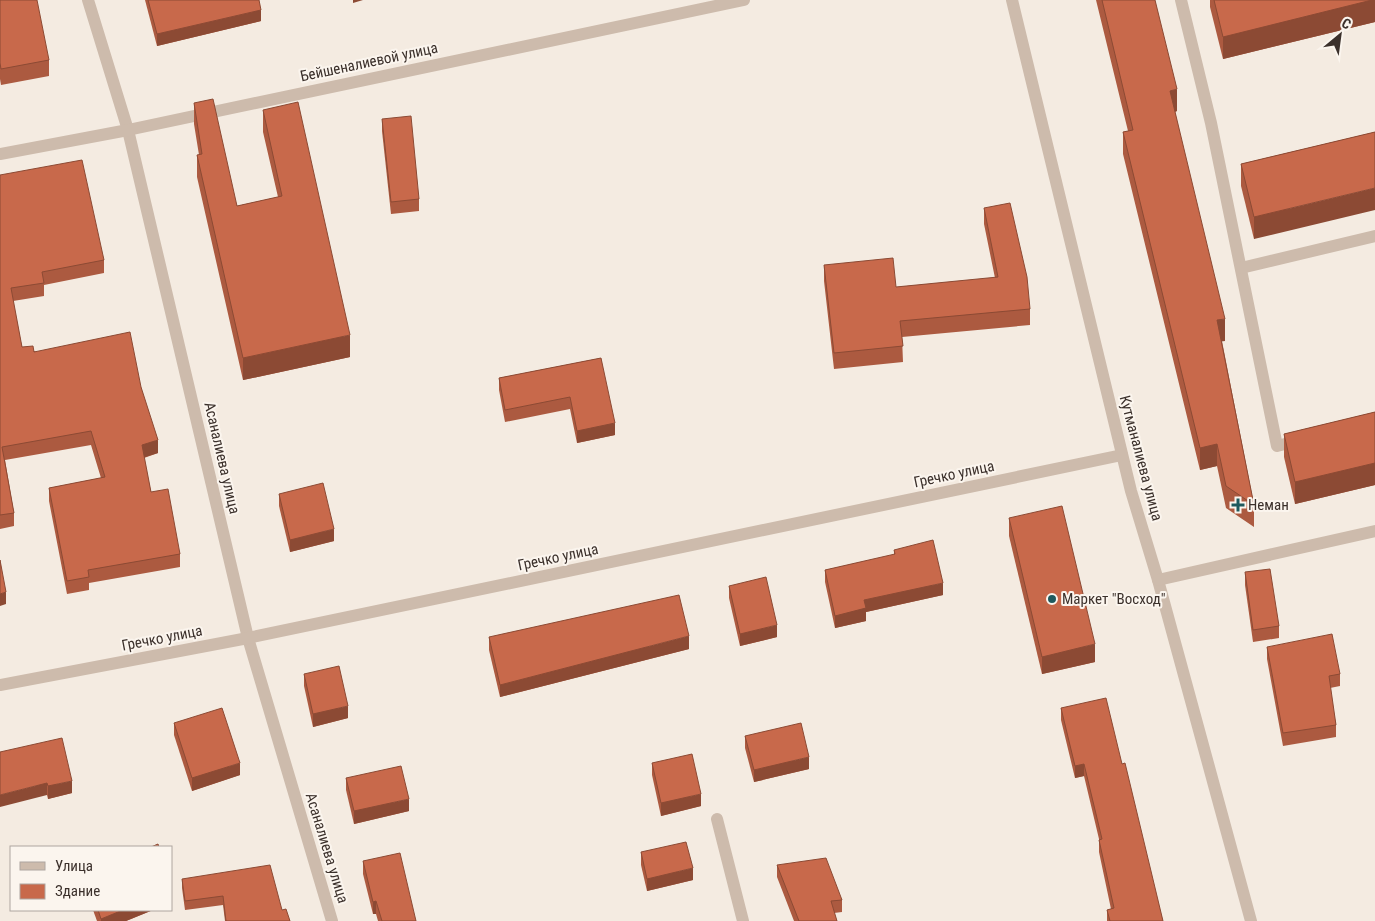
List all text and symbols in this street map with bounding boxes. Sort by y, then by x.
north arrow [1315,10,1365,60]
text: С [1339,15,1354,33]
street label: Бейшеналиевой улица [299,39,439,85]
street label: Кутманалиева улица [1116,393,1166,523]
street label: Асаналиева улица [200,400,244,516]
street label: Гречко улица [912,457,996,491]
place label: Неман [1248,496,1289,514]
marker: Неман [1232,499,1244,511]
street label: Гречко улица [516,540,600,574]
place label: Маркет "Восход" [1062,590,1166,608]
marker: Маркет "Восход" [1046,593,1058,605]
street label: Гречко улица [120,621,204,655]
street label: Асаналиева улица [302,791,352,905]
legend [10,846,172,911]
text: Улица [55,857,93,875]
text: Здание [55,882,100,900]

